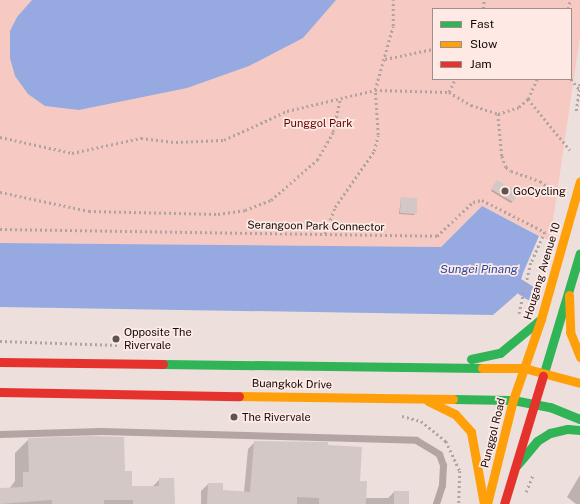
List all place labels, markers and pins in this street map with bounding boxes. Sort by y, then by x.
place label: GoCycling [513,184,566,198]
marker: GoCycling [500,186,510,196]
place label: Opposite The Rivervale [124,326,192,352]
marker: Opposite The Rivervale [111,334,121,344]
place label: The Rivervale [242,410,311,424]
marker: The Rivervale [229,412,239,422]

